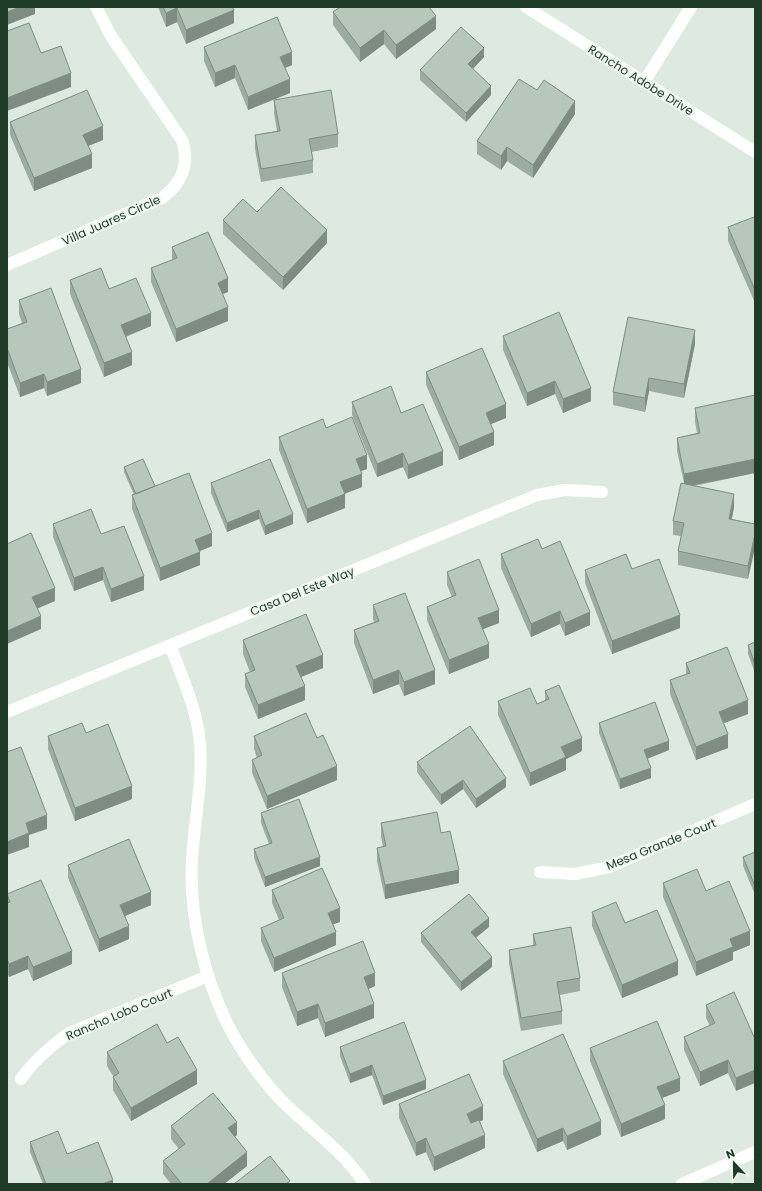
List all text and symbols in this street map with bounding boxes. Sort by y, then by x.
street label: Rancho Adobe Drive [585,41,697,119]
street label: Villa Juares Circle [59,191,163,249]
street label: Casa Del Este Way [247,562,357,620]
street label: Mesa Grande Court [603,814,719,874]
street label: Rancho Lobo Court [63,984,175,1044]
north arrow [714,1143,754,1183]
text: N [723,1145,737,1163]

